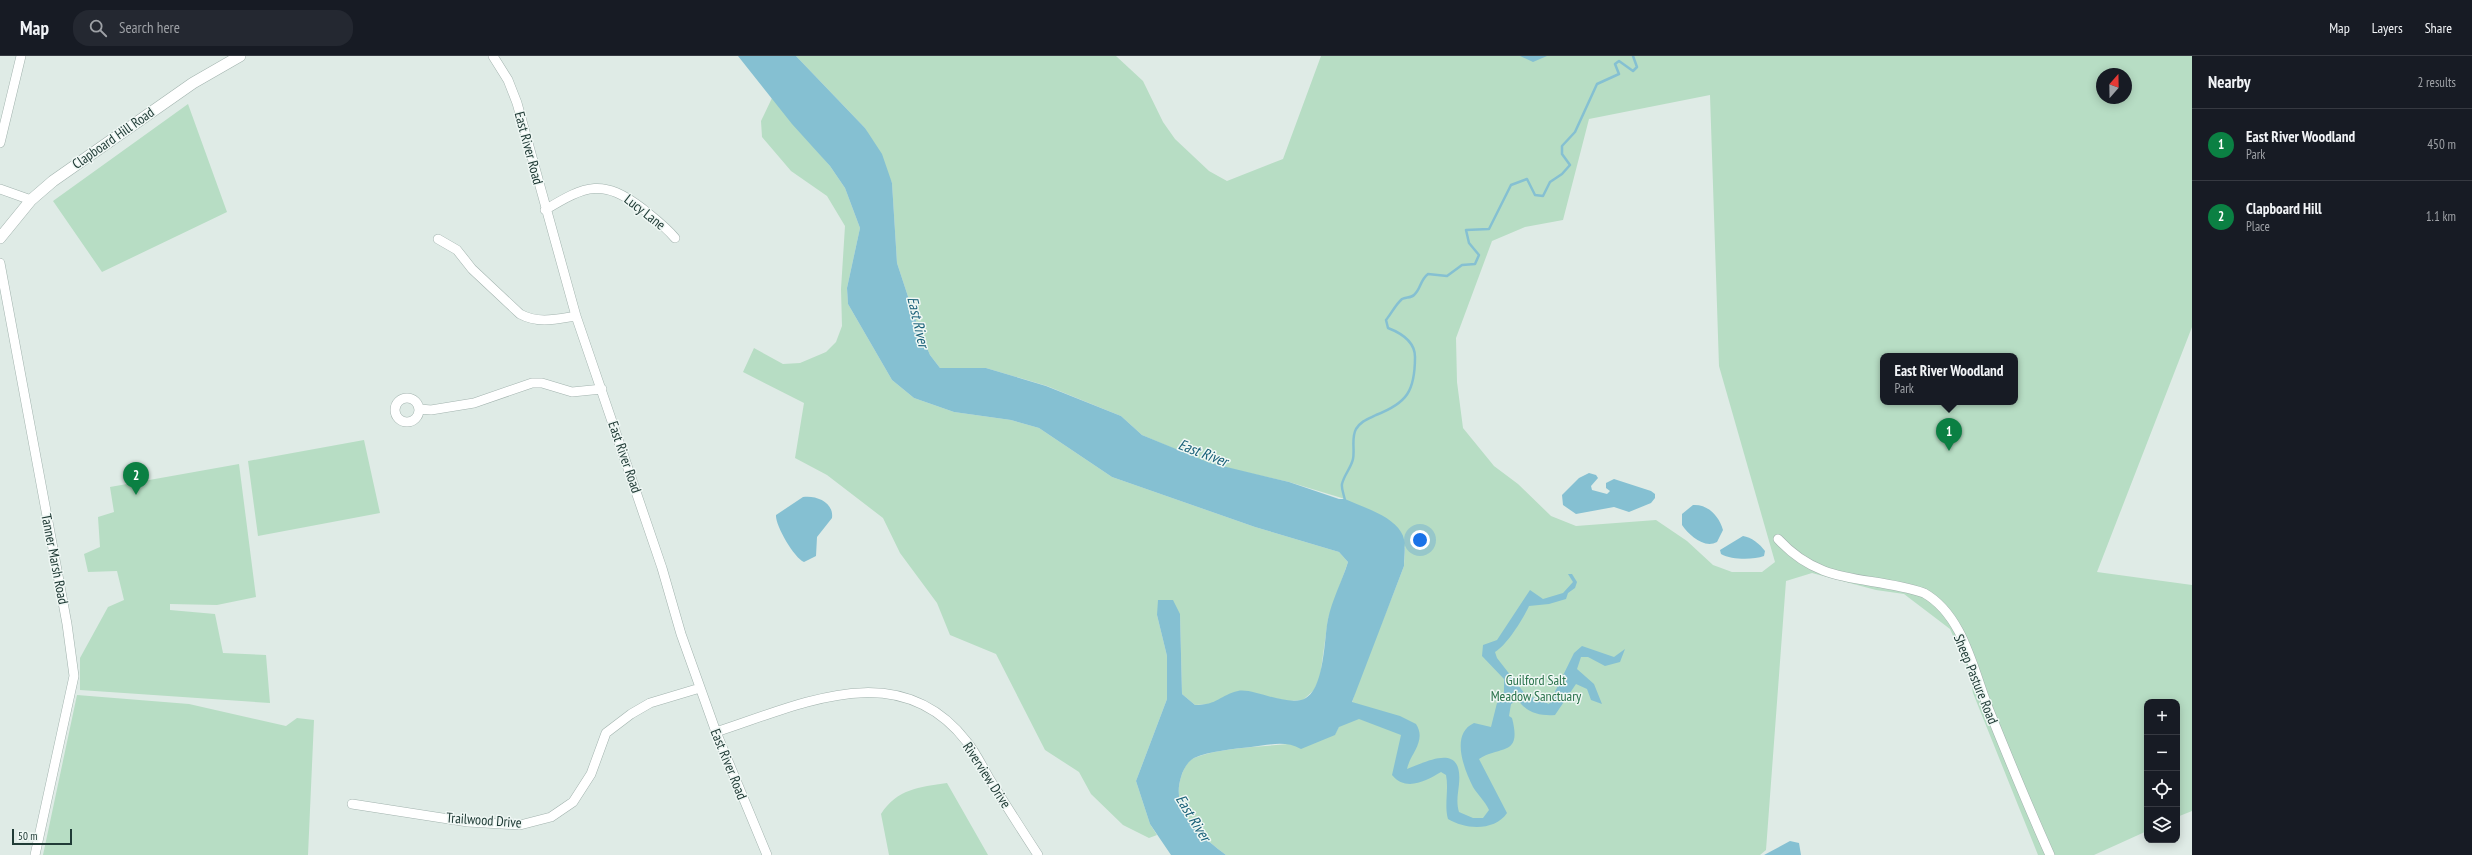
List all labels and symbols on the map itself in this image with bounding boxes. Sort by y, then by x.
north arrow [2096,68,2132,104]
street label: Clapboard Hill Road [69,103,157,173]
street label: East River Road [511,110,547,186]
street label: Lucy Lane [621,190,669,234]
water label: East River [903,295,934,351]
pin: 1 [1936,418,1962,451]
street label: East River Road [604,419,646,495]
water label: East River [1176,434,1232,471]
pin: 2 [123,462,149,495]
street label: Tanner Marsh Road [37,512,73,606]
your location [1410,530,1430,550]
street label: Sheep Pasture Road [1950,631,2002,727]
park label: Guilford Salt Meadow Sanctuary [1491,671,1582,705]
street label: East River Road [707,726,751,802]
street label: Riverview Drive [959,738,1015,812]
water label: East River [1172,791,1216,846]
street label: Trailwood Drive [446,808,522,832]
scale bar [12,827,72,846]

